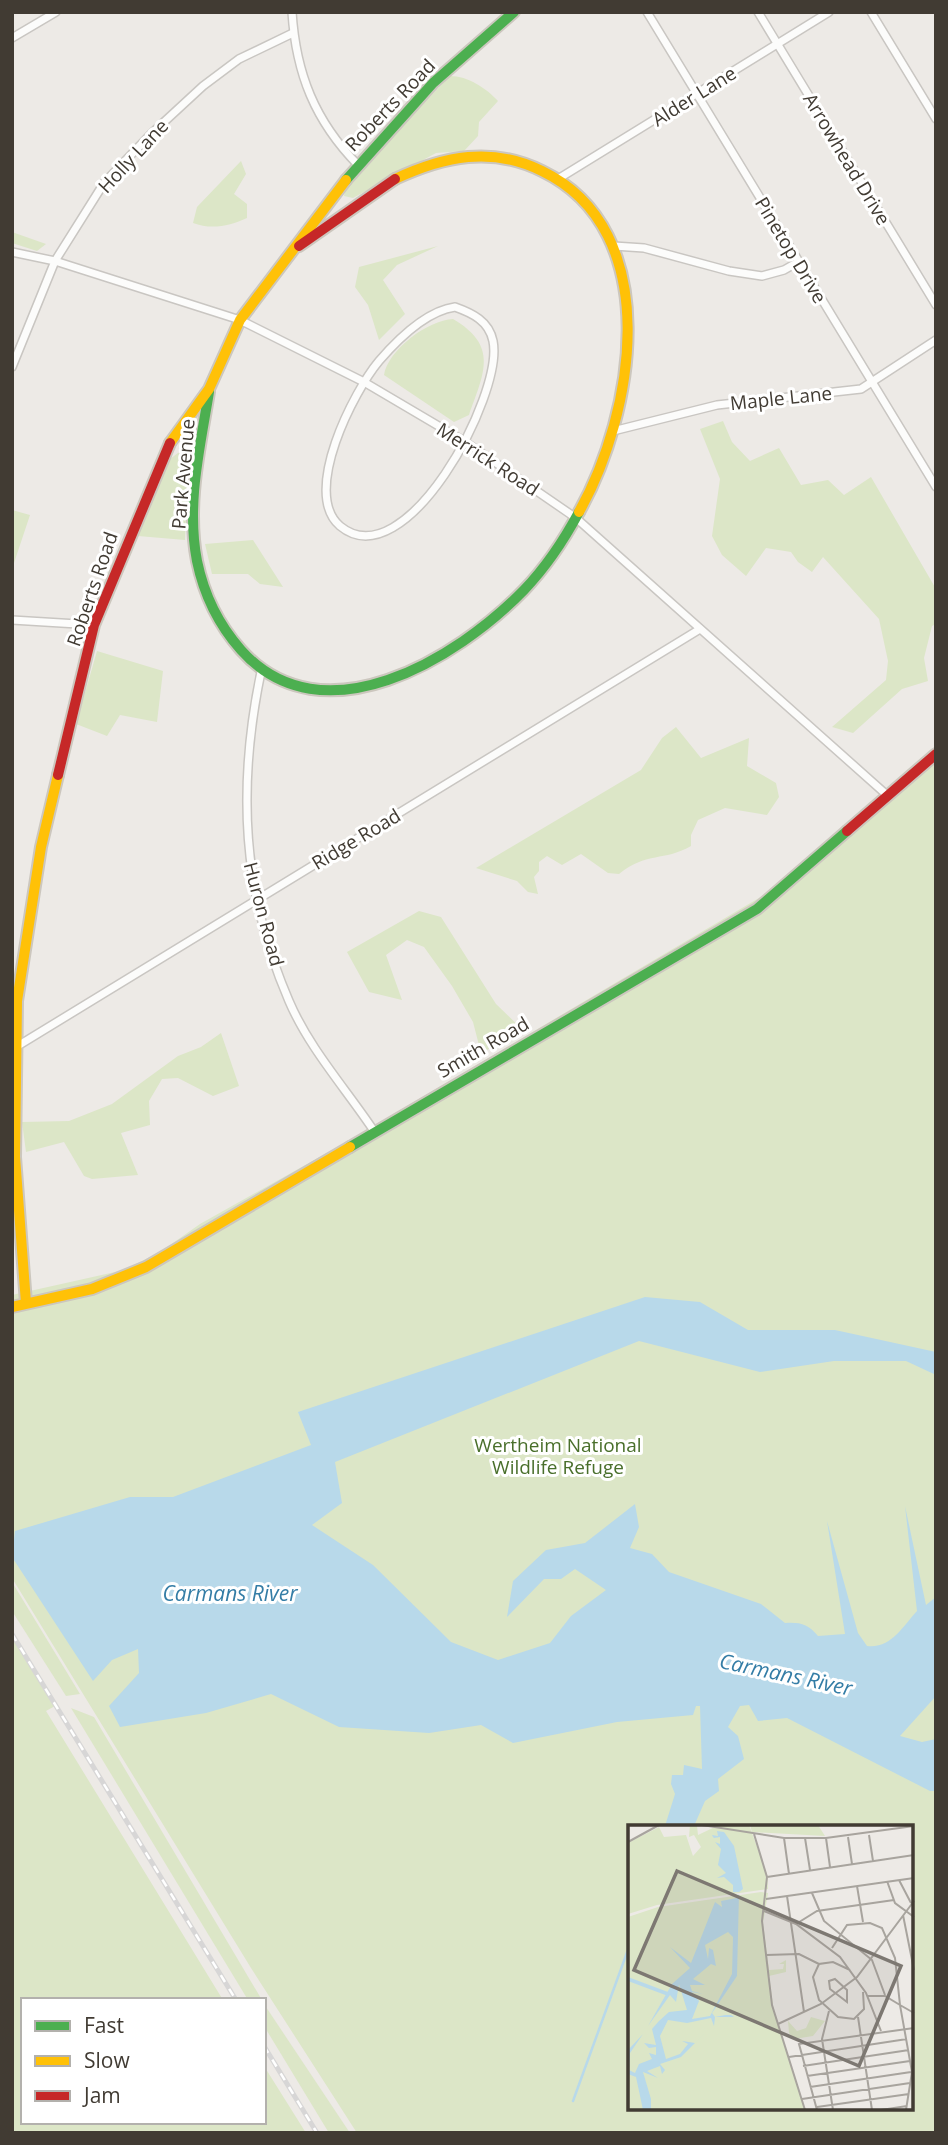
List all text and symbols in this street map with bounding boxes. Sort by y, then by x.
street label: Roberts Road [339,53,441,157]
street label: Alder Lane [647,60,741,132]
street label: Arrowhead Drive [797,88,897,230]
street label: Holly Lane [92,113,174,199]
street label: Pinetop Drive [749,192,833,308]
street label: Maple Lane [729,380,833,416]
street label: Merrick Road [432,416,544,502]
street label: Park Avenue [165,418,201,530]
street label: Roberts Road [60,528,124,650]
street label: Ridge Road [307,802,405,876]
street label: Huron Road [238,859,290,969]
street label: Smith Road [433,1010,533,1084]
park label: Wertheim National Wildlife Refuge [474,1432,642,1480]
water label: Carmans River [162,1579,298,1607]
water label: Carmans River [717,1646,856,1702]
inset map [628,1825,913,2110]
legend [21,1998,266,2124]
text: Fast [84,2011,124,2039]
text: Slow [84,2046,130,2074]
text: Jam [82,2081,121,2109]

